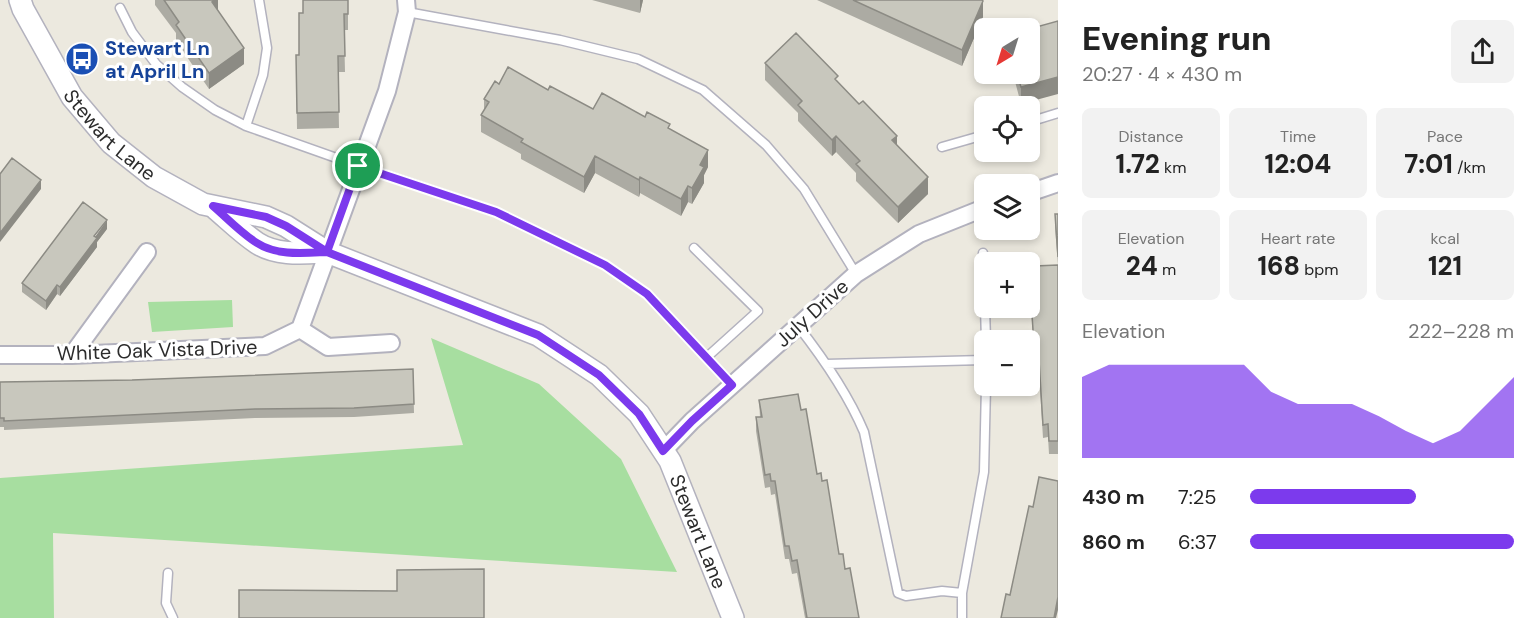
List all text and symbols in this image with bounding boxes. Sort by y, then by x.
text: Evening run [1082,17,1271,60]
north arrow [974,18,1040,84]
map controls [974,18,1040,396]
button: share [1451,20,1514,83]
place label: Stewart Ln at April Ln [105,35,210,84]
bus stop icon: Stewart Ln at April Ln [64,41,100,77]
text: 20:27 · 4 × 430 m [1082,61,1242,87]
street label: Stewart Lane [57,85,161,187]
button: locate [974,96,1040,162]
text: Distance [1119,126,1183,147]
text: Time [1280,126,1316,147]
text: Pace [1427,126,1463,147]
pin [332,140,383,191]
text: 1.72 [1116,147,1160,181]
text: 12:04 [1265,147,1331,181]
text: 7:01 [1404,147,1453,181]
icon: arrive [341,149,374,182]
text: km [1160,157,1186,178]
text: /km [1453,157,1486,178]
button: layers [974,174,1040,240]
text: Elevation [1118,228,1184,249]
text: Heart rate [1261,228,1335,249]
text: kcal [1431,228,1459,249]
text: 24 [1126,249,1158,283]
text: 168 [1257,249,1300,283]
text: 121 [1428,249,1462,283]
button: + [974,252,1040,318]
text: m [1158,259,1176,280]
text: bpm [1300,259,1339,280]
street label: July Drive [770,273,854,353]
text: Elevation [1082,318,1165,344]
text: 222–228 m [1408,318,1514,344]
button: − [974,330,1040,396]
street label: White Oak Vista Drive [56,334,258,366]
street label: Stewart Lane [664,471,733,592]
text: 430 m [1082,484,1145,510]
text: 7:25 [1178,484,1216,510]
text: 860 m [1082,529,1145,555]
text: 6:37 [1178,529,1217,555]

